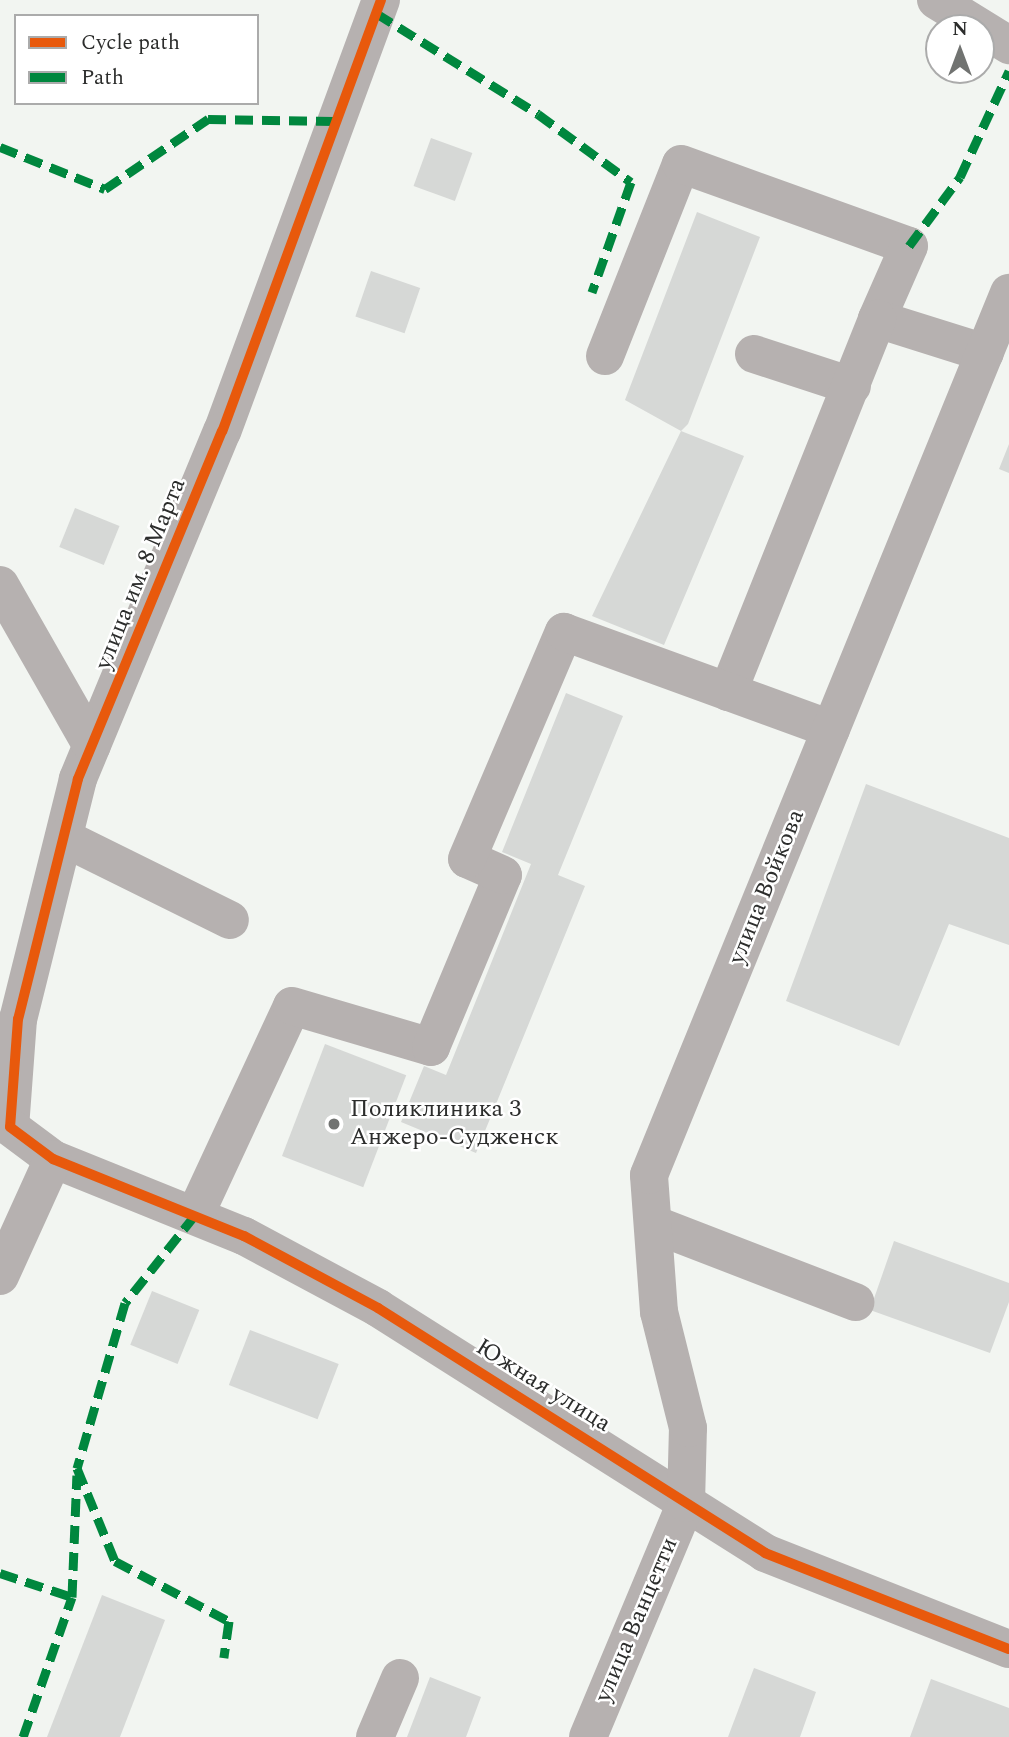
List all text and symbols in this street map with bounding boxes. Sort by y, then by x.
legend [14,14,259,105]
north arrow [925,14,995,84]
text: N [952,15,968,44]
text: Cycle path [81,27,180,59]
text: Path [81,62,124,94]
street label: улица им. 8 Марта [89,474,193,674]
street label: улица Войкова [723,805,811,969]
place label: Поликлиника 3 Анжеро-Судженск [350,1096,559,1152]
marker: Поликлиника 3 Анжеро-Судженск [324,1114,344,1134]
street label: Южная улица [470,1333,616,1439]
street label: улица Ванцетти [589,1533,685,1707]

